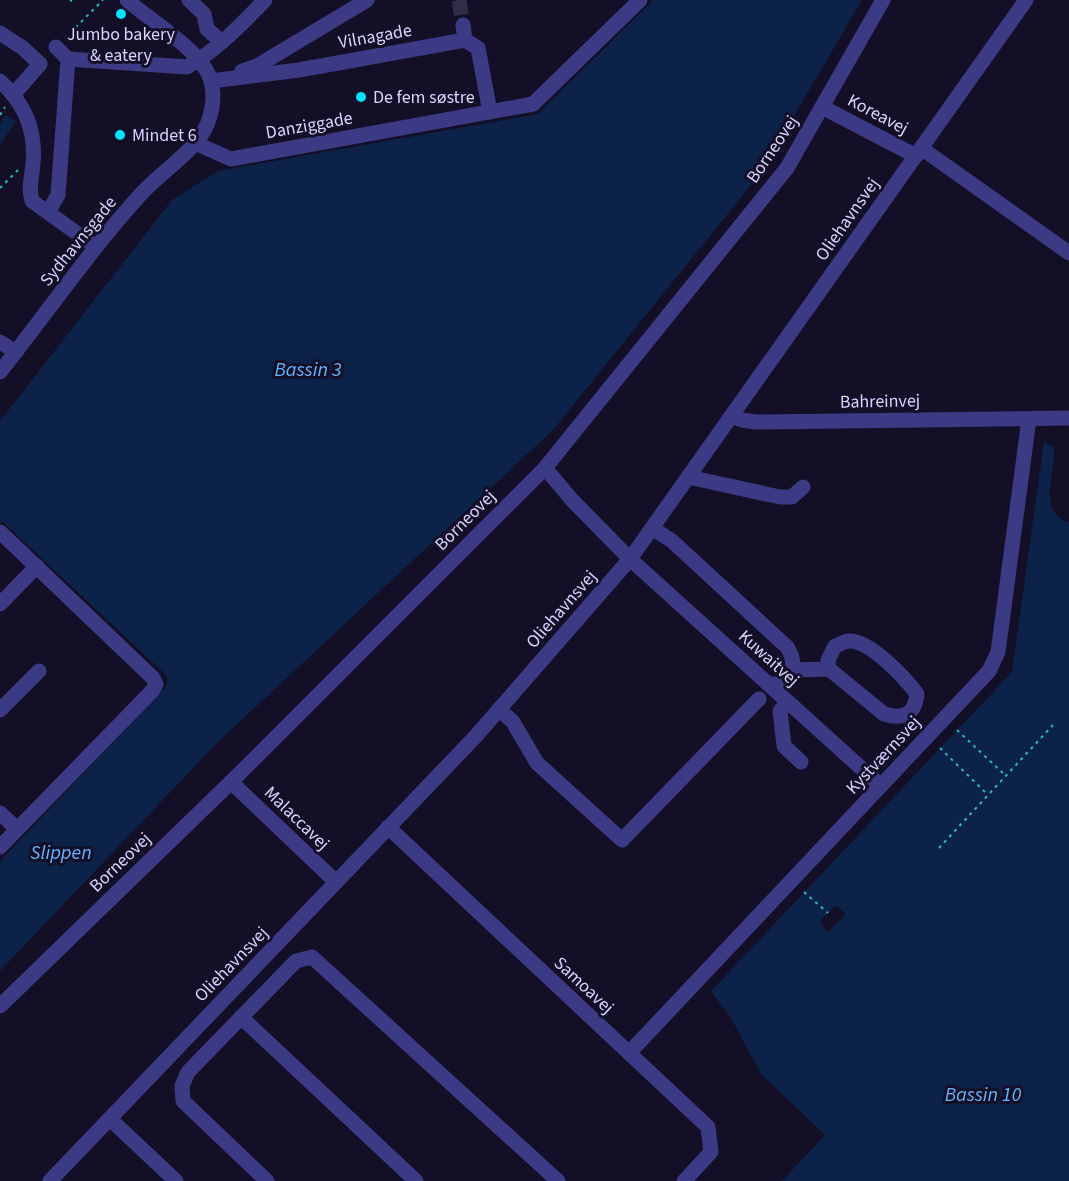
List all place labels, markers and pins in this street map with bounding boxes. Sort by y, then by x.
marker: Jumbo bakery & eatery [114,7,128,21]
place label: Jumbo bakery & eatery [67,22,176,68]
place label: De fem søstre [373,85,475,110]
marker: De fem søstre [354,90,368,104]
place label: Mindet 6 [132,123,197,148]
marker: Mindet 6 [113,128,127,142]

